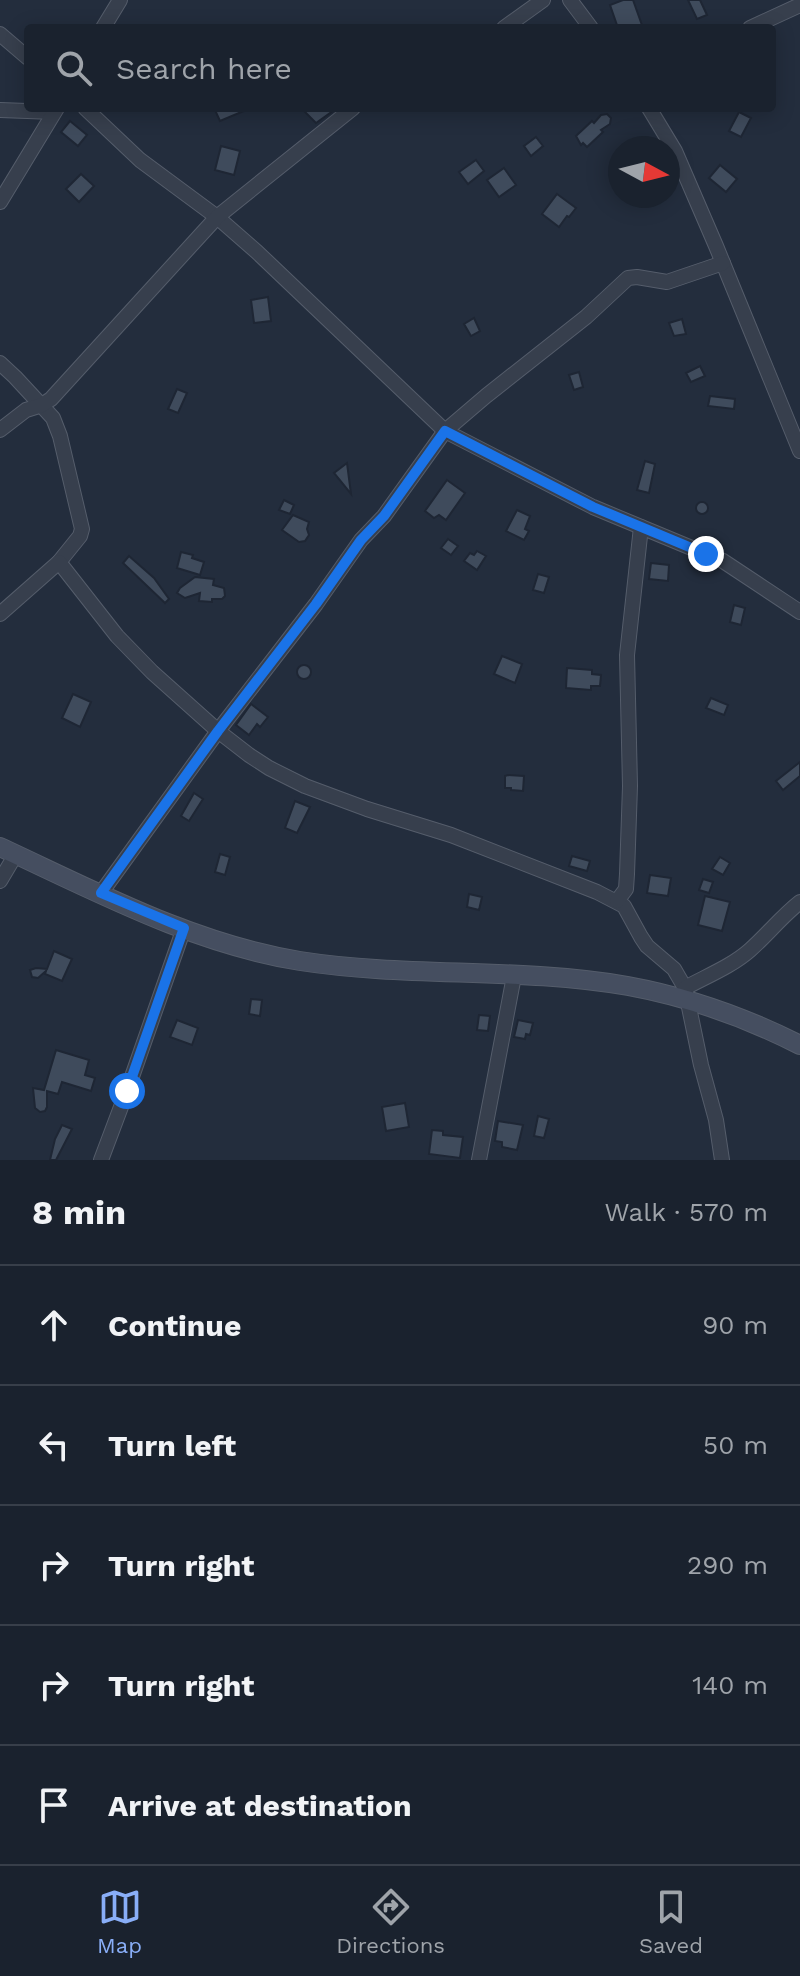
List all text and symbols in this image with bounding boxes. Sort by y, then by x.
search box [24,24,776,112]
icon: search [52,46,96,90]
text: Search here [116,51,292,86]
north arrow [608,136,680,208]
route end [688,536,724,572]
route start [109,1073,145,1109]
text: 8 min [32,1192,126,1232]
text: Walk · 570 m [605,1197,768,1227]
icon: ahead [32,1303,76,1347]
text: Continue [108,1308,241,1343]
text: 90 m [702,1310,768,1340]
icon: left [32,1423,76,1467]
text: Turn left [108,1428,236,1463]
text: 50 m [703,1430,768,1460]
icon: right [32,1543,76,1587]
text: Turn right [108,1548,254,1583]
text: 290 m [687,1550,768,1580]
icon: right [32,1663,76,1707]
text: Turn right [108,1668,254,1703]
text: 140 m [692,1670,768,1700]
icon: arrive [32,1783,76,1827]
text: Arrive at destination [108,1788,412,1823]
tab: Map [97,1885,142,1958]
tab: Directions [336,1885,445,1958]
tab: Saved [639,1885,703,1958]

